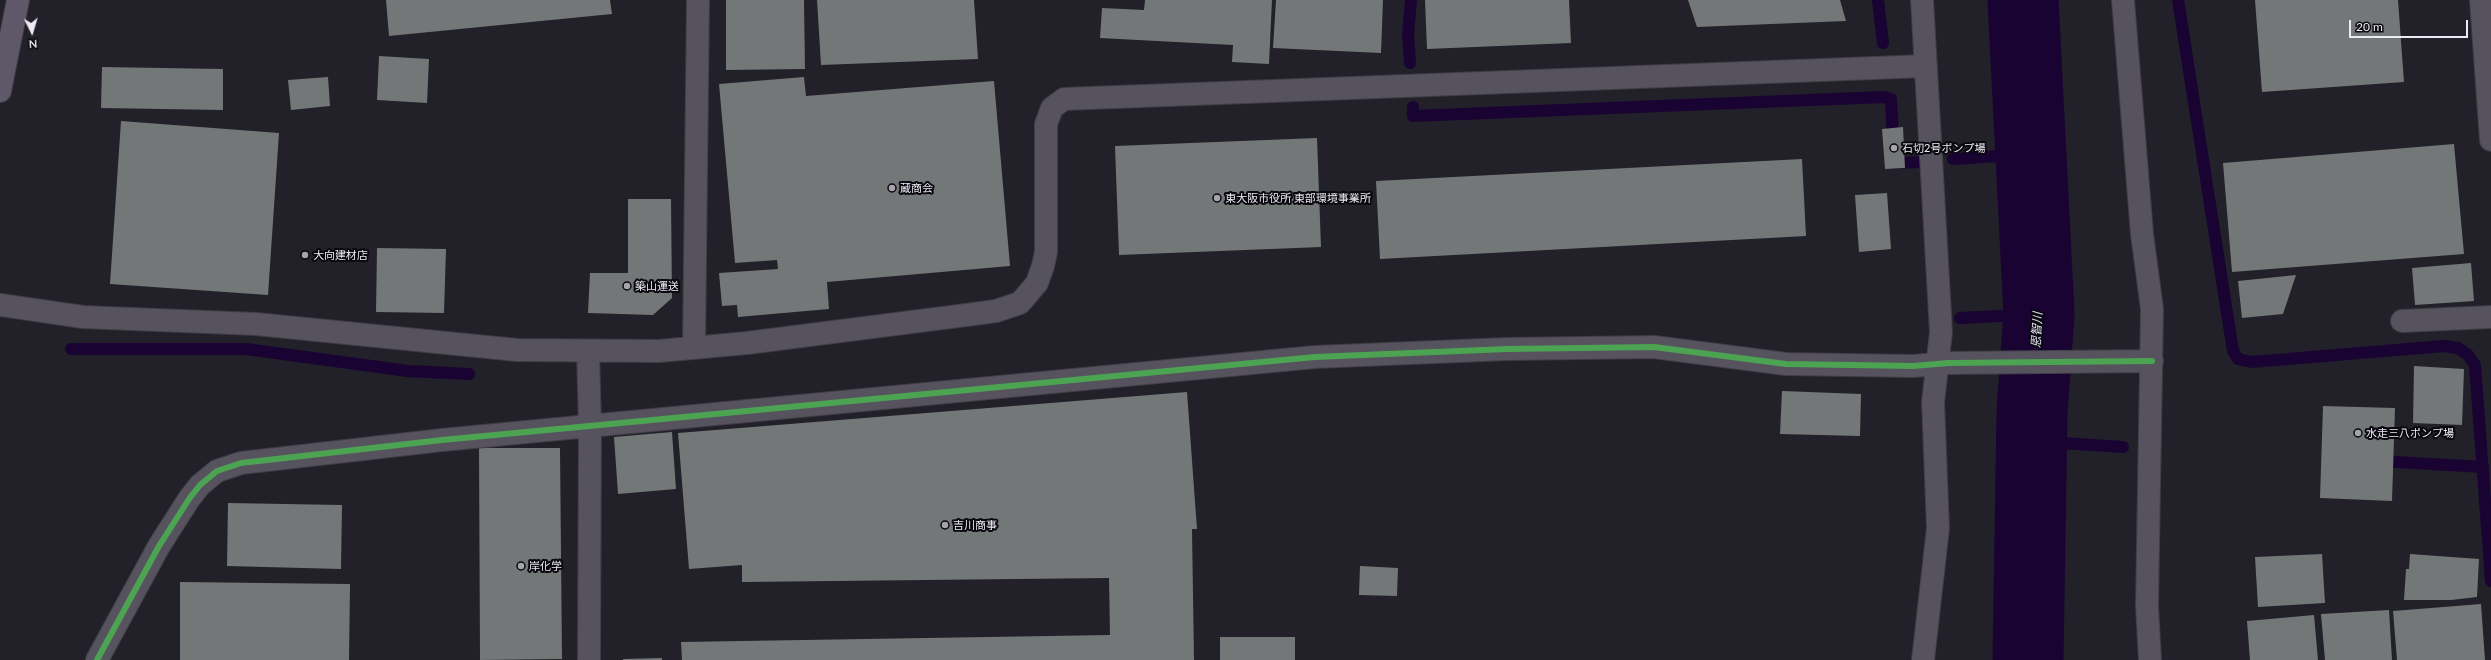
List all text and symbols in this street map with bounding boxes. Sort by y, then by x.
north arrow [12,12,52,52]
scale bar [2351,12,2470,38]
text: 20 m [2356,19,2383,34]
text: N [28,38,38,51]
place label: 石切2号ポンプ場 [1902,141,1985,155]
marker: 石切2号ポンプ場 [1889,143,1899,153]
place label: 蔵商会 [900,181,933,195]
marker: 蔵商会 [887,183,897,193]
place label: 東大阪市役所 東部環境事業所 [1225,191,1371,205]
marker: 東大阪市役所 東部環境事業所 [1212,193,1222,203]
place label: 大向建材店 [313,248,368,262]
marker: 大向建材店 [300,250,310,260]
place label: 築山運送 [635,279,679,293]
marker: 築山運送 [622,281,632,291]
water label: 恩智川 [2029,312,2045,348]
place label: 水走三八ポンプ場 [2366,426,2454,440]
marker: 水走三八ポンプ場 [2353,428,2363,438]
place label: 吉川商事 [953,518,997,532]
marker: 吉川商事 [940,520,950,530]
place label: 岸化学 [529,559,562,573]
marker: 岸化学 [516,561,526,571]

